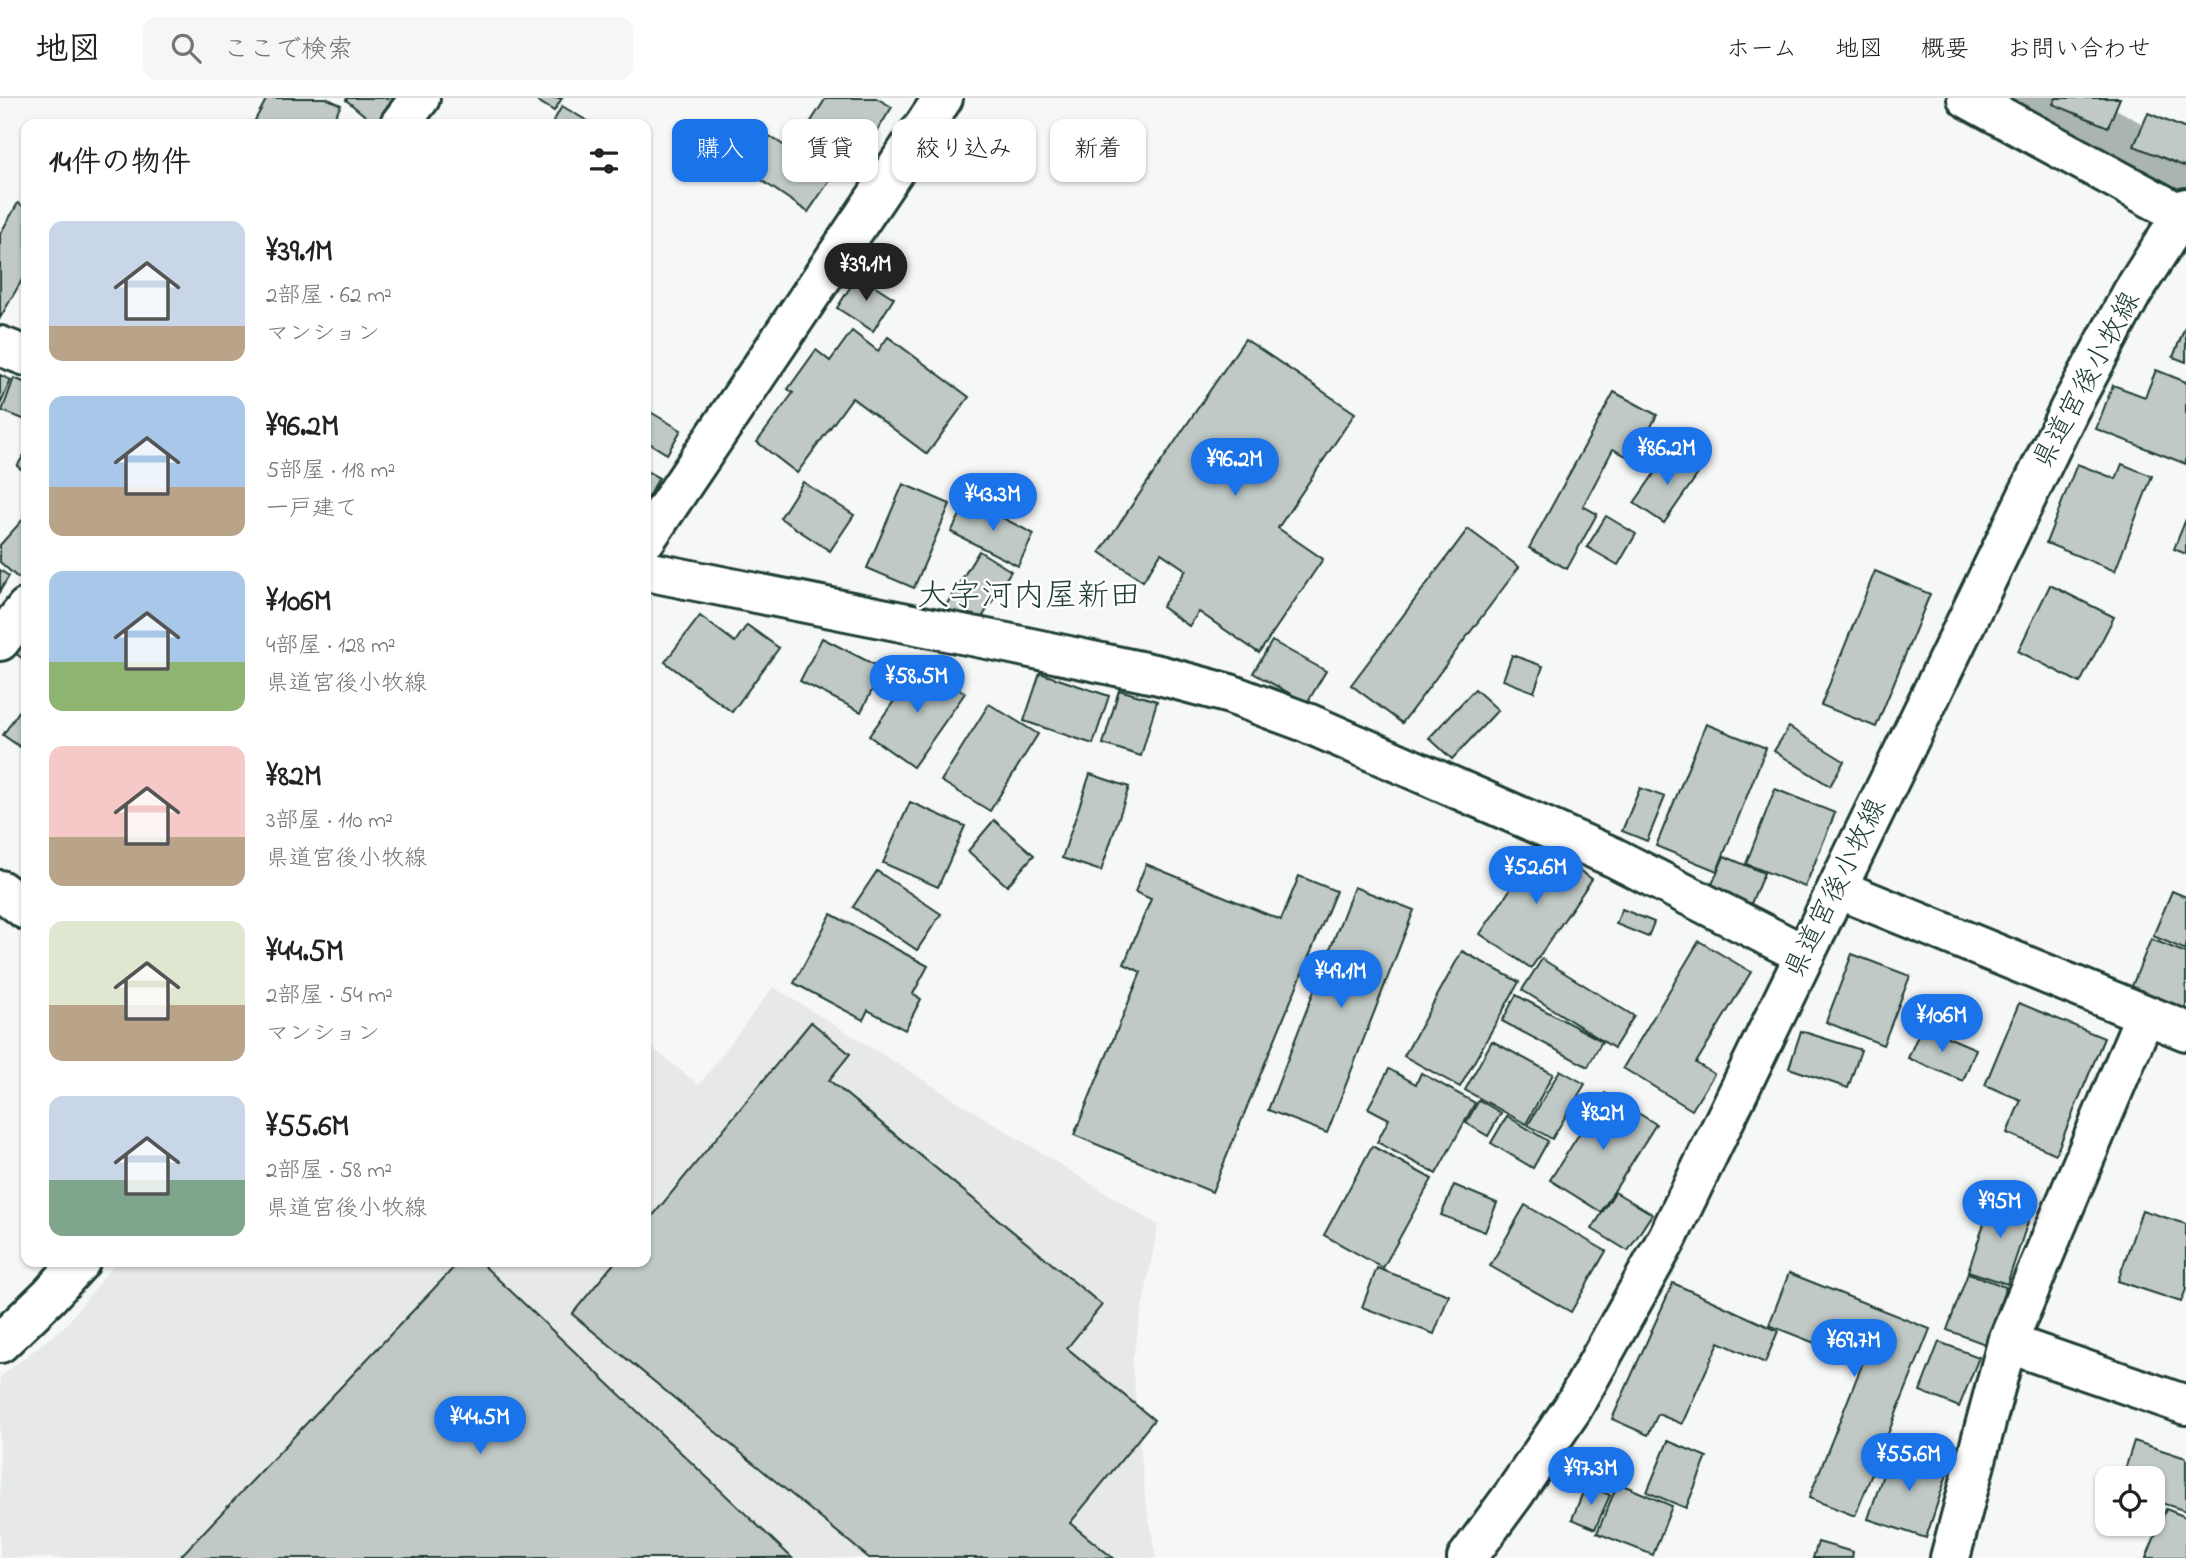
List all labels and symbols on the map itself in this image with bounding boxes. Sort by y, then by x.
pin: ¥39.1M [809,244,923,303]
street label: 県道宮後小牧線 [2024,285,2152,477]
pin: ¥86.2M [1610,428,1724,487]
pin: ¥96.2M [1178,438,1292,498]
pin: ¥43.3M [936,474,1050,533]
district label: 大字河内屋新田 [917,574,1141,621]
pin: ¥58.5M [860,656,974,715]
street label: 県道宮後小牧線 [1776,792,1898,986]
pin: ¥52.6M [1479,846,1593,906]
pin: ¥49.1M [1284,950,1398,1010]
pin: ¥106M [1893,995,1991,1054]
pin: ¥82M [1562,1093,1644,1152]
pin: ¥95M [1959,1180,2041,1240]
pin: ¥69.7M [1797,1320,1911,1379]
pin: ¥44.5M [423,1396,537,1456]
pin: ¥55.6M [1852,1434,1966,1493]
pin: ¥97.3M [1534,1448,1648,1507]

